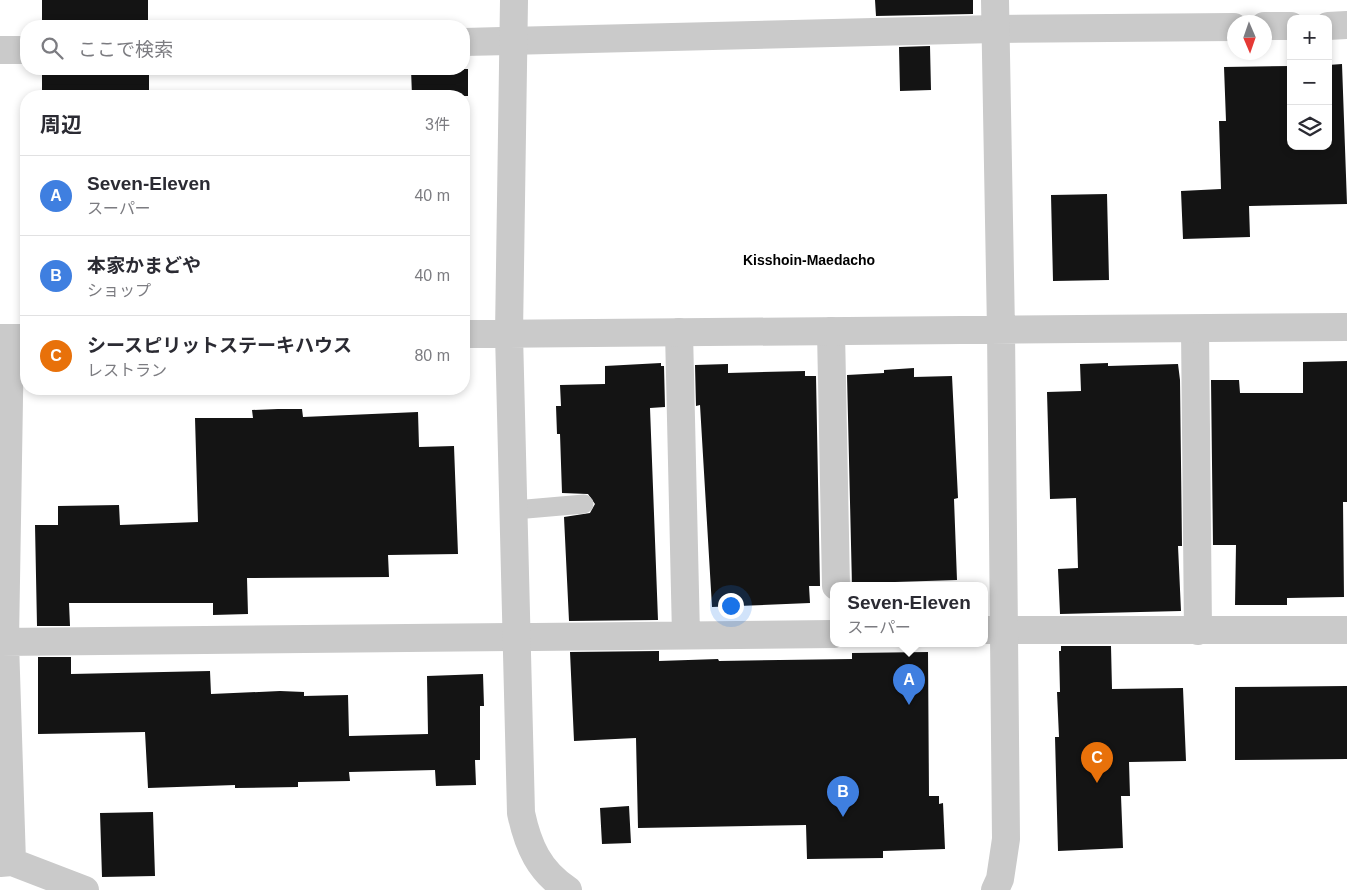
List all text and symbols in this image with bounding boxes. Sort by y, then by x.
north arrow [1227,15,1272,60]
map controls [1287,15,1332,150]
button: + [1287,15,1332,60]
search box [20,20,470,75]
icon: search [38,34,66,62]
text: ここで検索 [78,39,173,60]
button: − [1287,60,1332,105]
button: layers [1287,105,1332,150]
text: 周辺 [40,113,82,136]
text: 3件 [425,116,450,133]
text: Seven-Eleven [87,173,211,194]
text: A [50,187,62,204]
text: 40 m [414,187,450,204]
text: スーパー [87,200,151,217]
district label: Kisshoin-Maedacho [743,252,875,268]
text: 本家かまどや [87,255,201,276]
text: B [50,267,62,284]
text: 40 m [414,267,450,284]
text: ショップ [87,282,151,299]
text: シースピリットステーキハウス [87,335,352,356]
text: C [50,347,62,364]
text: 80 m [414,347,450,364]
text: レストラン [87,362,167,379]
popup [830,582,988,647]
text: Seven-Eleven [847,592,971,613]
your location [718,593,744,619]
text: スーパー [847,619,911,636]
pin: A [893,664,925,705]
pin: C [1081,742,1113,783]
pin: B [827,776,859,817]

